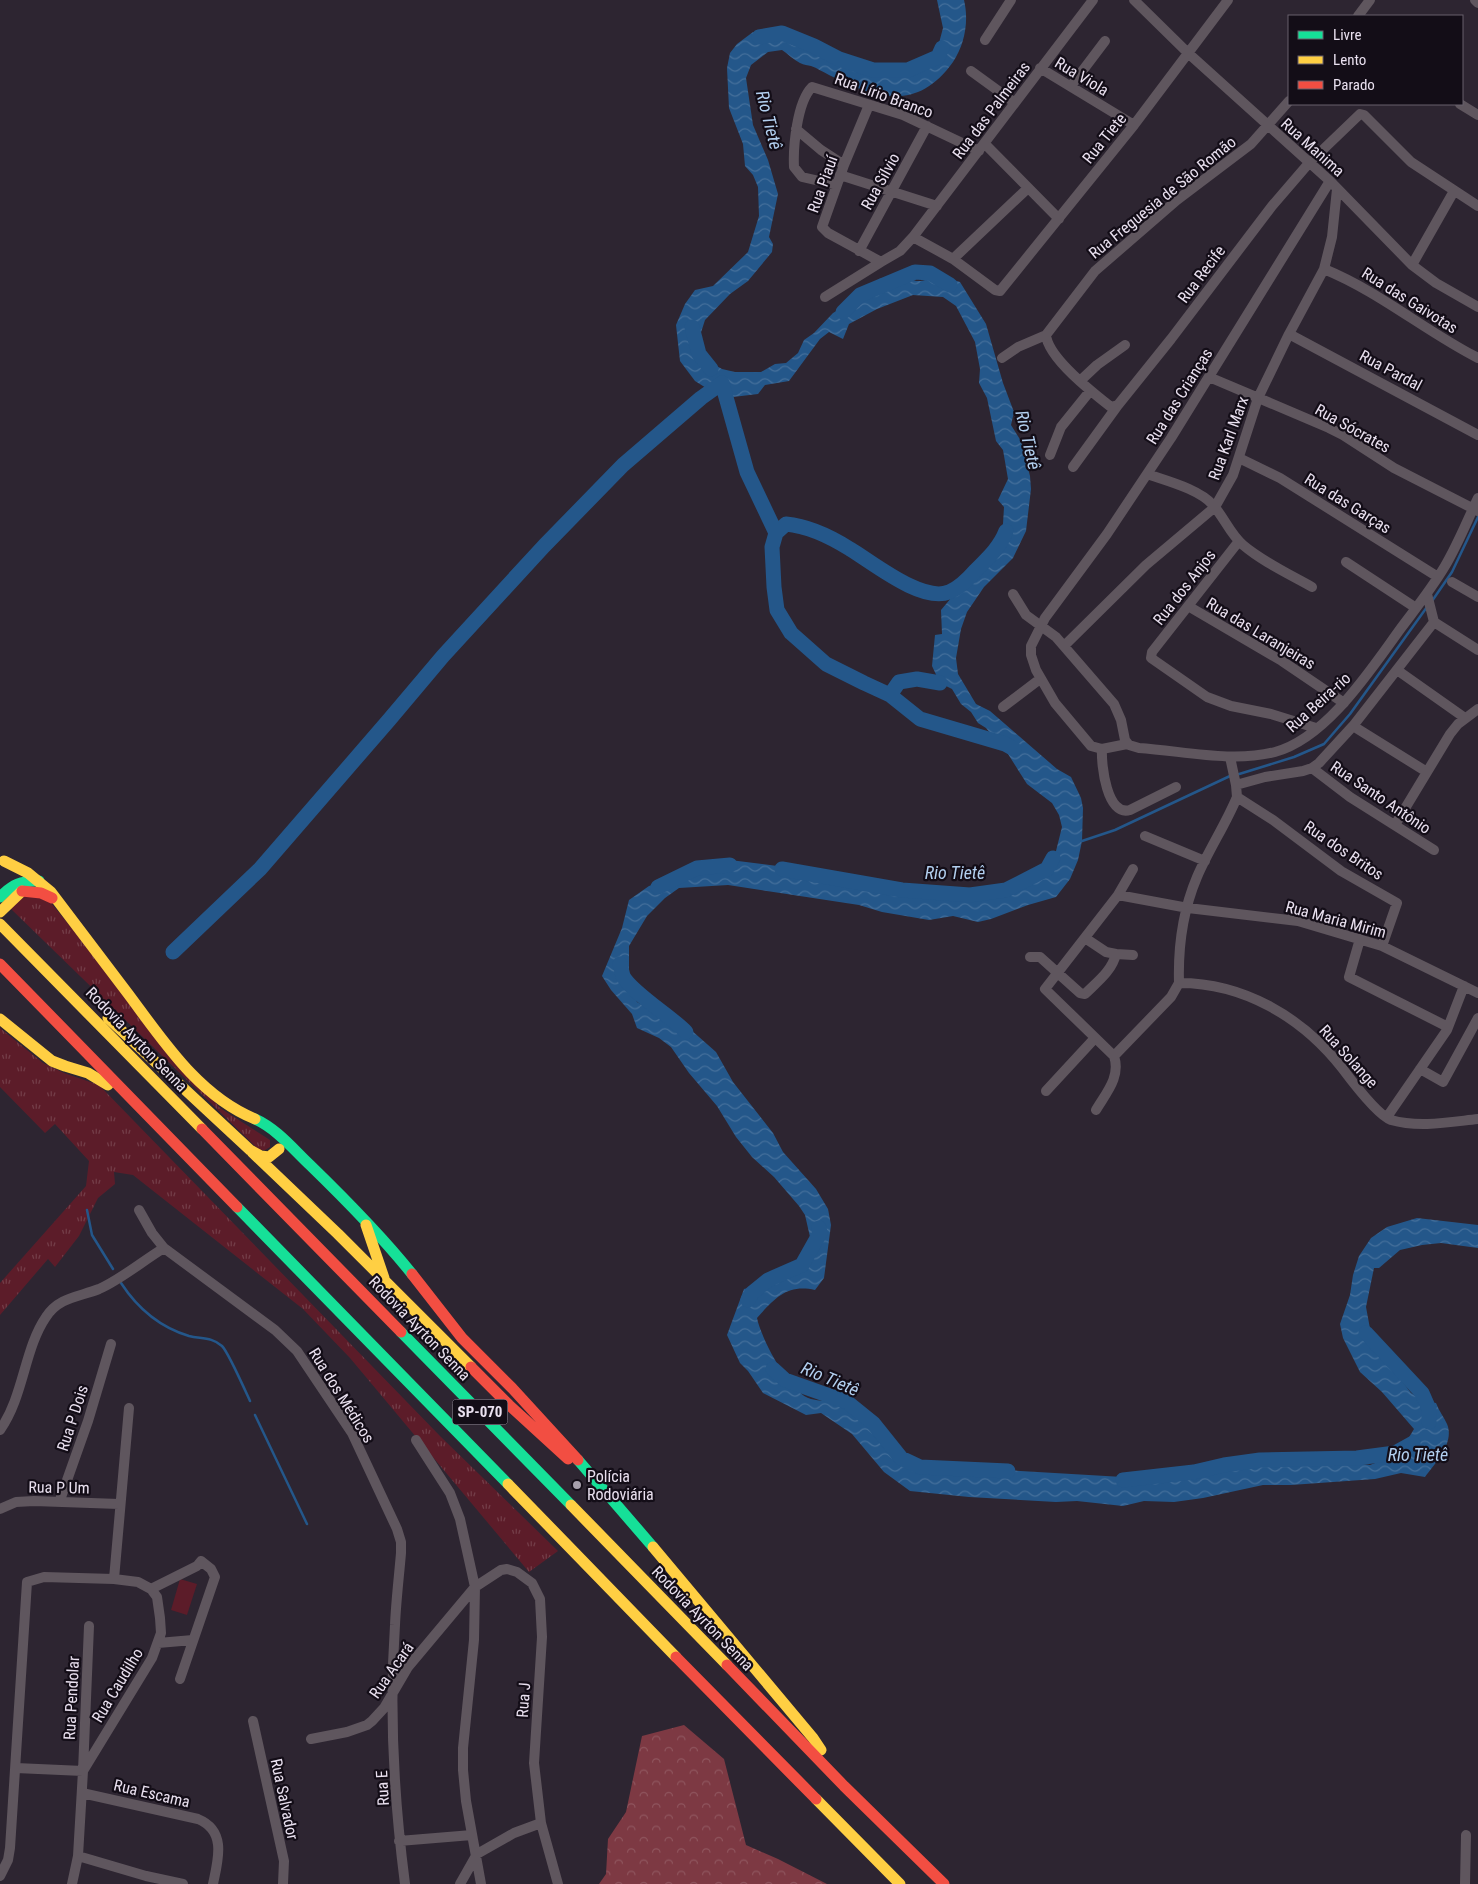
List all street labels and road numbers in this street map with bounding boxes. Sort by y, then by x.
street label: Rua Viola [1051,53,1112,100]
street label: Rua das Palmeiras [949,58,1034,163]
street label: Rua Lírio Branco [832,69,936,122]
street label: Rua Tiete [1078,109,1130,167]
street label: Rua Manima [1277,114,1348,181]
street label: Rua Freguesia de São Romão [1085,132,1240,263]
street label: Rua Sílvio [857,150,904,213]
street label: Rua Piauí [803,152,842,215]
street label: Rua Recife [1174,242,1229,307]
street label: Rua das Gaivotas [1358,263,1461,337]
street label: Rua das Crianças [1142,345,1216,448]
street label: Rua Pardal [1356,346,1425,395]
street label: Rua Karl Marx [1205,394,1252,483]
street label: Rua Sócrates [1312,400,1394,457]
street label: Rua das Garças [1301,469,1394,538]
street label: Rua dos Anjos [1149,546,1220,629]
street label: Rua das Laranjeiras [1203,593,1319,673]
street label: Rua Beira-rio [1282,668,1355,736]
street label: Rua Santo Antônio [1327,757,1434,838]
street label: Rua dos Britos [1300,817,1387,884]
street label: Rua Maria Mirim [1283,897,1388,942]
street label: Rodovia Ayrton Senna [82,983,191,1096]
street label: Rua Solange [1315,1021,1382,1092]
street label: Rodovia Ayrton Senna [365,1272,474,1385]
street label: Rua dos Médicos [305,1344,378,1446]
street label: Rua P Dois [53,1383,92,1454]
road number: SP-070 [452,1400,508,1424]
street label: Rua P Um [28,1477,90,1498]
street label: Rodovia Ayrton Senna [648,1562,757,1675]
street label: Rua Acará [365,1639,418,1702]
street label: Rua Caudilho [88,1645,147,1726]
street label: Rua Pendolar [60,1656,83,1740]
street label: Rua J [513,1682,534,1718]
street label: Rua Salvador [267,1757,302,1842]
street label: Rua E [372,1770,393,1806]
street label: Rua Escama [112,1776,192,1811]

